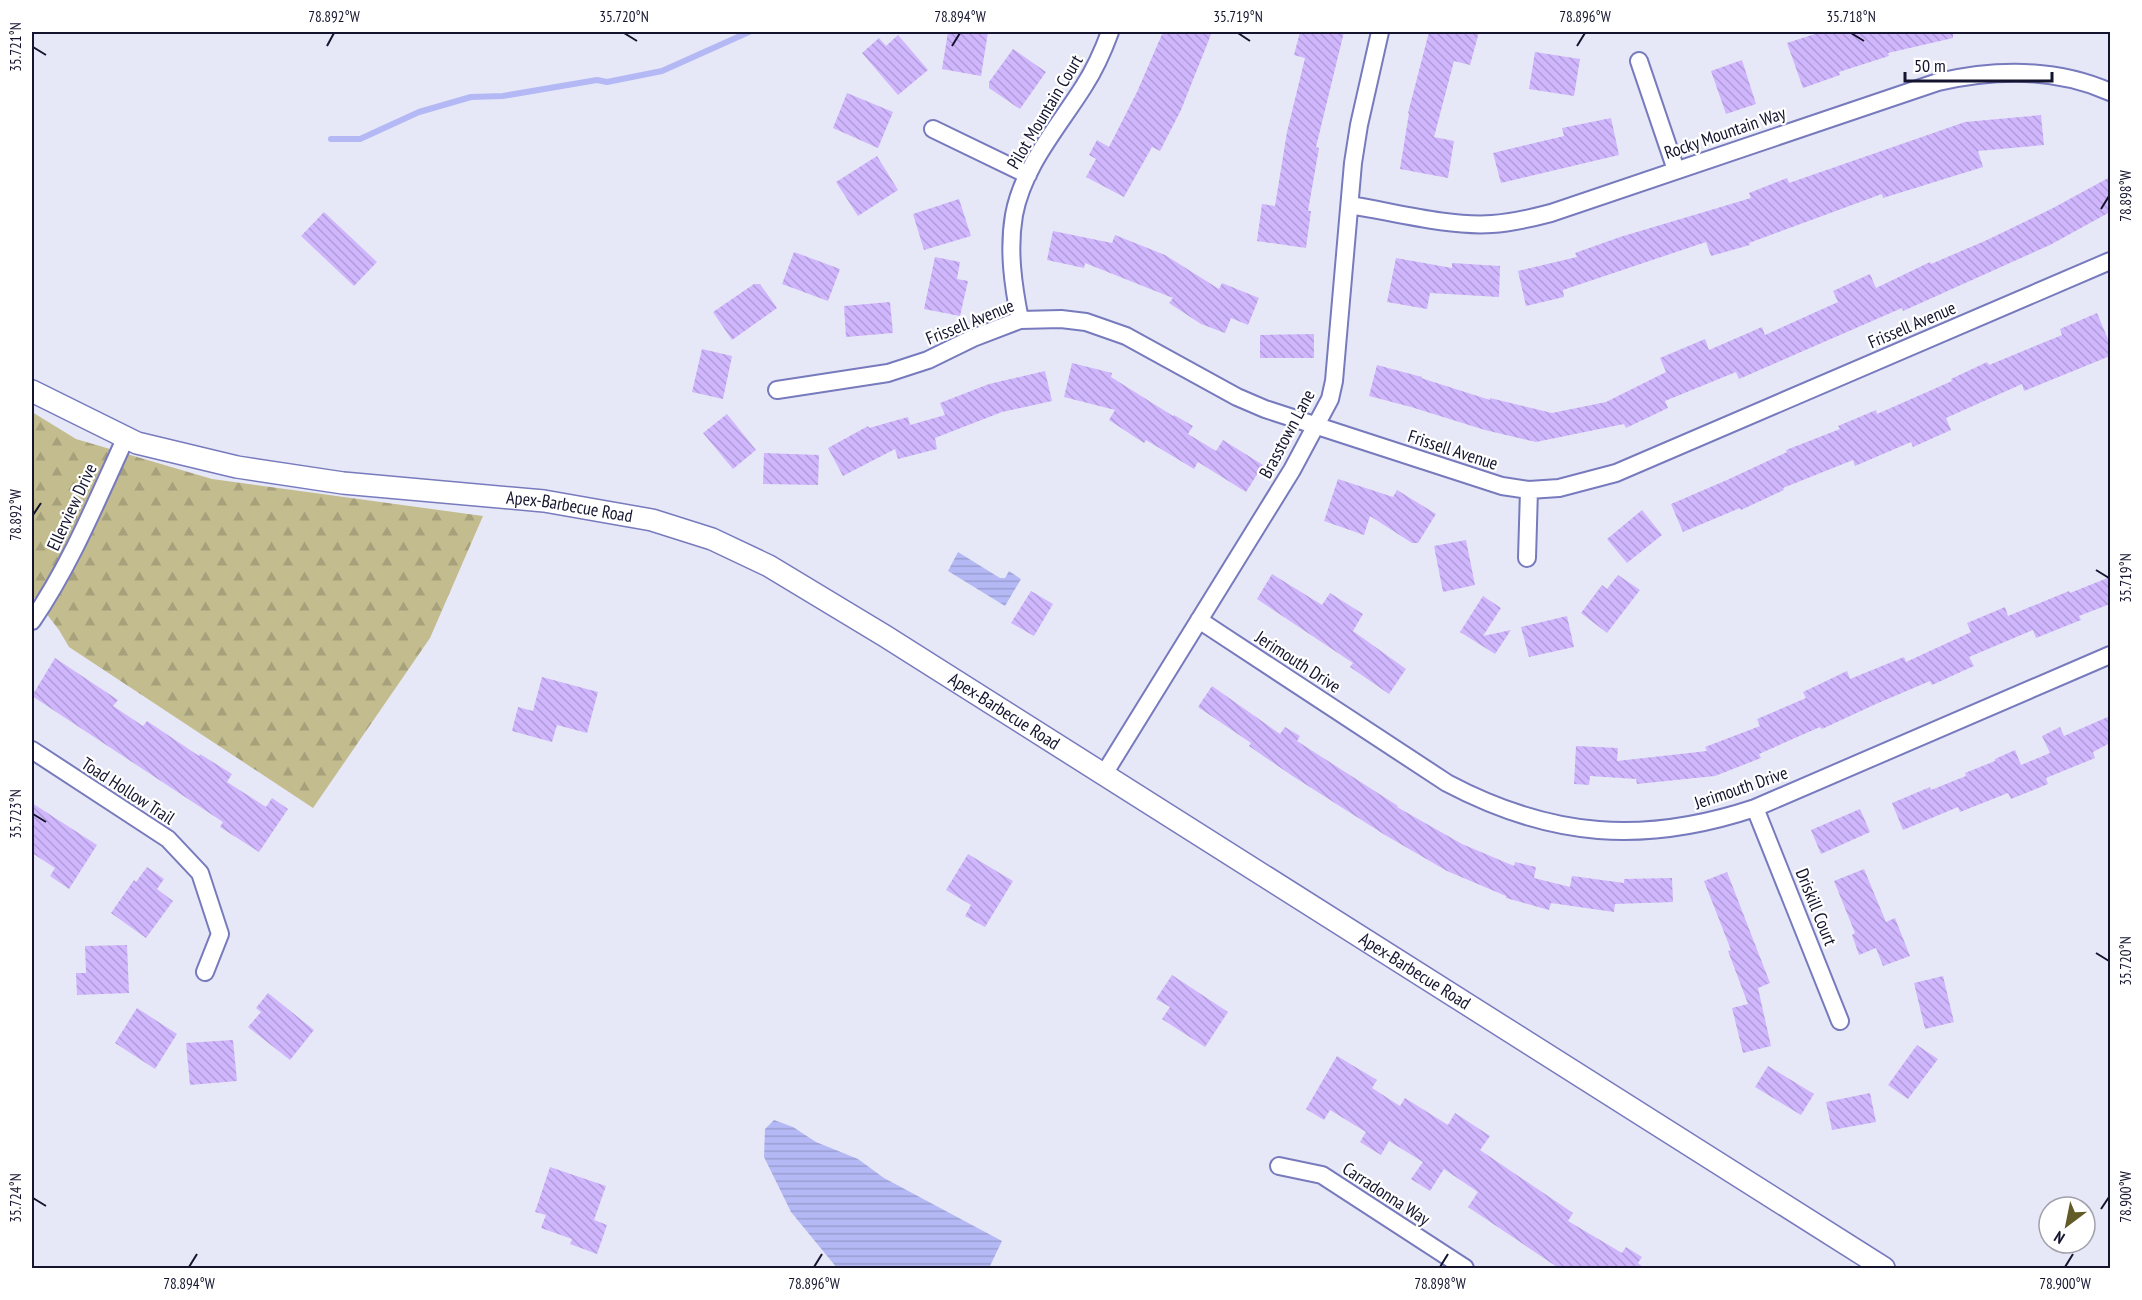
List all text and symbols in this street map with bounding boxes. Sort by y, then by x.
text: 78.892°W [308,7,360,26]
text: 35.720°N [599,7,649,26]
text: 78.894°W [934,7,986,26]
text: 35.719°N [1213,7,1263,26]
text: 78.896°W [1559,7,1611,26]
text: 35.718°N [1826,7,1876,26]
text: 35.721°N [6,22,25,72]
scale bar [1905,45,2052,83]
street label: Pilot Mountain Court [1001,50,1088,173]
text: 50 m [1914,54,1946,77]
street label: Rocky Mountain Way [1661,101,1789,164]
text: 78.898°W [2116,170,2135,222]
street label: Frissell Avenue [922,293,1017,350]
street label: Frissell Avenue [1864,296,1959,353]
street label: Brasstown Lane [1254,385,1320,482]
street label: Frissell Avenue [1405,424,1501,475]
street label: Ellerview Drive [41,460,102,554]
street label: Apex-Barbecue Road [505,486,634,527]
text: 78.892°W [6,489,25,541]
text: 35.719°N [2116,553,2135,603]
street label: Jerimouth Drive [1250,625,1345,698]
street label: Apex-Barbecue Road [944,667,1064,755]
street label: Toad Hollow Trail [77,752,180,830]
street label: Jerimouth Drive [1690,761,1791,815]
text: 35.723°N [6,789,25,839]
street label: Driskill Court [1791,865,1842,949]
street label: Apex-Barbecue Road [1355,927,1475,1014]
text: 35.720°N [2116,936,2135,986]
street label: Carradonna Way [1338,1157,1435,1231]
text: 78.900°W [2116,1171,2135,1223]
text: 35.724°N [6,1173,25,1223]
north arrow [2037,1195,2097,1255]
text: N [2050,1227,2068,1248]
text: 78.894°W [163,1274,215,1293]
text: 78.896°W [788,1274,840,1293]
text: 78.898°W [1414,1274,1466,1293]
text: 78.900°W [2039,1274,2091,1293]

